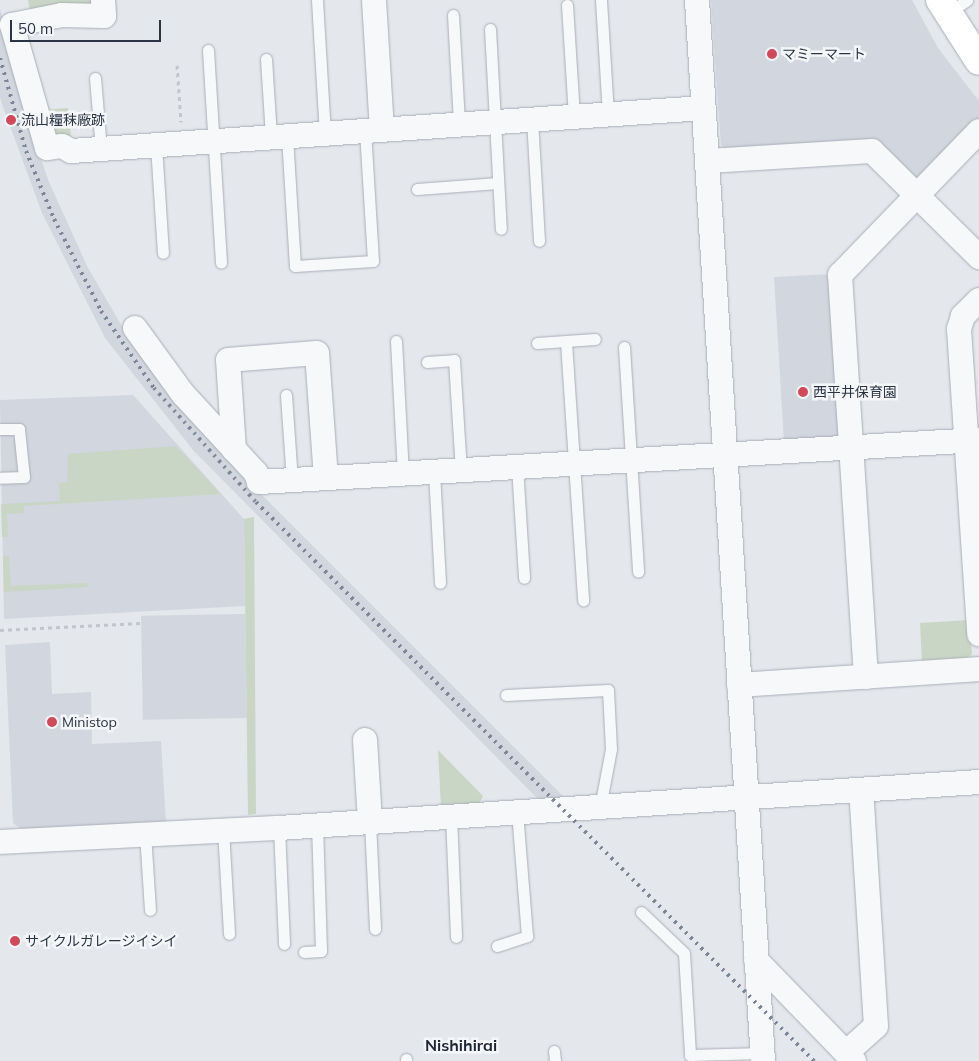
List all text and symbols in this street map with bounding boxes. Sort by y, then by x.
scale bar [12,10,164,42]
text: 50 m [18,19,53,38]
place label: マミーマート [782,46,866,62]
marker: マミーマート [766,48,778,60]
place label: 流山糧秣廠跡 [21,112,105,128]
marker: 流山糧秣廠跡 [5,114,17,126]
place label: 西平井保育園 [813,384,897,400]
marker: 西平井保育園 [797,386,809,398]
place label: Ministop [62,714,117,730]
marker: Ministop [46,716,58,728]
place label: サイクルガレージイシイ [25,933,179,949]
marker: サイクルガレージイシイ [9,935,21,947]
district label: Nishihirai [425,1035,497,1055]

